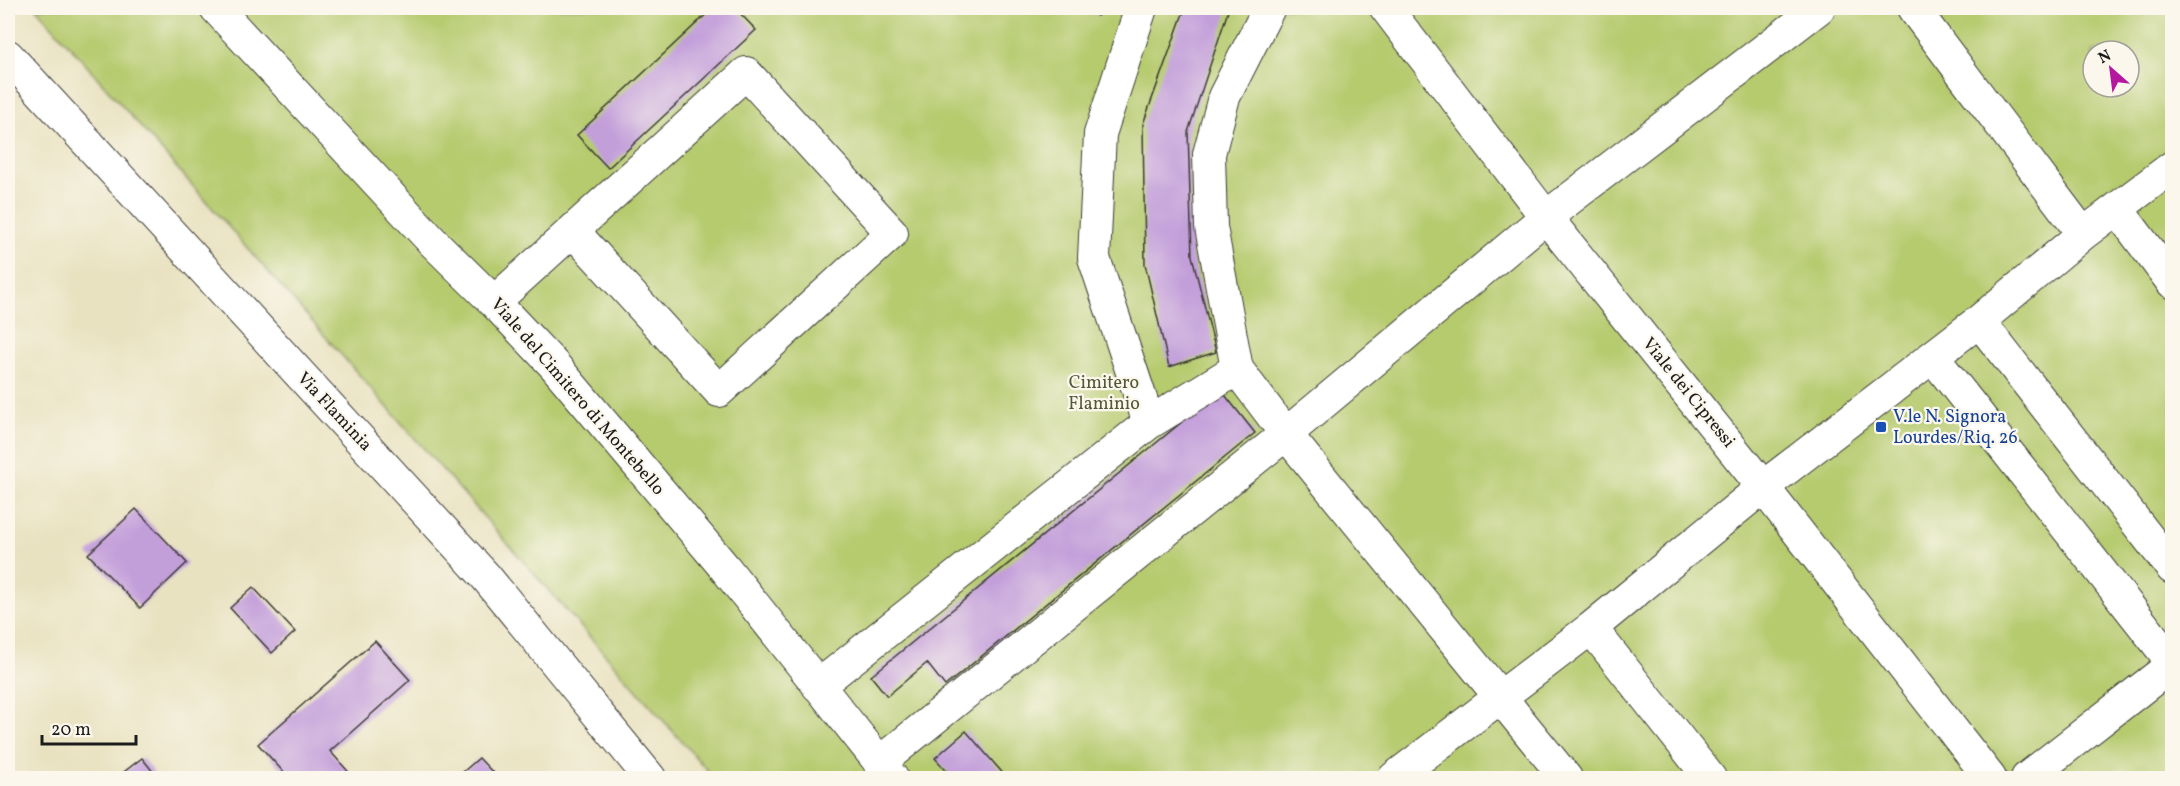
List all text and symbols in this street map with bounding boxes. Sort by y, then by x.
north arrow [2081,39,2141,99]
text: N [2095,45,2116,70]
street label: Viale del Cimitero di Montebello [484,293,670,501]
street label: Viale dei Cipressi [1636,333,1740,453]
street label: Via Flaminia [291,367,377,457]
park label: Cimitero Flaminio [1068,371,1140,417]
place label: V.le N. Signora Lourdes/Riq. 26 [1893,405,2018,451]
marker: V.le N. Signora Lourdes/Riq. 26 [1874,420,1888,434]
scale bar [42,708,136,746]
text: 20 m [51,718,91,743]

